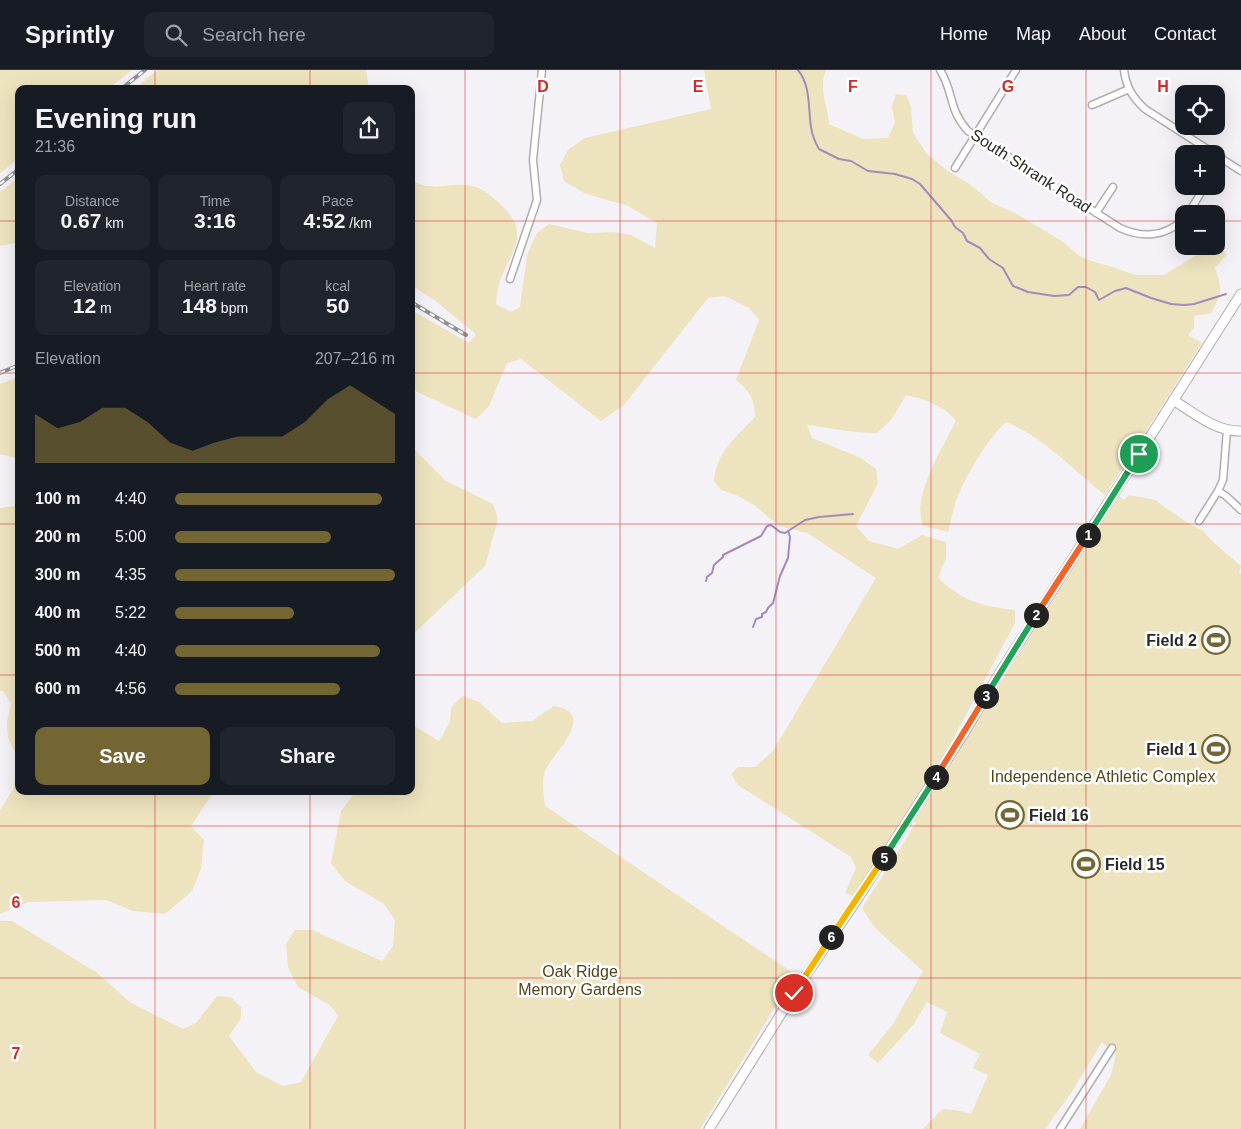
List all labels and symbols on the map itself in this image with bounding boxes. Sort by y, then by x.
text: D [537,78,549,95]
text: E [693,78,704,95]
text: F [848,78,858,95]
text: G [1002,78,1014,95]
text: H [1157,78,1169,95]
street label: South Shrank Road [968,126,1094,216]
pin [1118,433,1160,475]
pin: 1 [1076,522,1100,548]
pin: 2 [1024,602,1048,628]
sports icon: Field 2 [1201,625,1231,655]
place label: Field 2 [1146,632,1197,649]
pin: 3 [974,684,998,708]
sports icon: Field 1 [1201,734,1231,764]
place label: Field 1 [1146,741,1197,758]
pin: 4 [924,764,948,790]
park label: Independence Athletic Complex [990,768,1216,785]
sports icon: Field 16 [995,800,1025,830]
place label: Field 16 [1029,807,1089,824]
pin: 5 [872,846,896,870]
sports icon: Field 15 [1071,849,1101,879]
place label: Field 15 [1105,856,1165,873]
text: 6 [12,894,21,911]
pin: 6 [818,924,844,950]
park label: Oak Ridge Memory Gardens [518,963,642,998]
pin [773,972,815,1014]
text: 7 [12,1045,21,1062]

